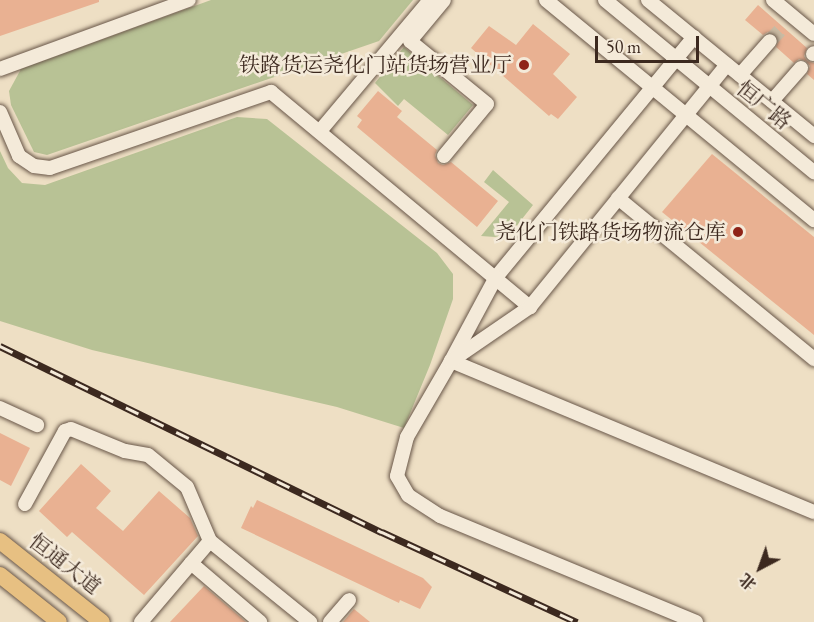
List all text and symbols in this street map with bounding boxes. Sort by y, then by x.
scale bar [598,24,702,62]
text: 50 m [606,35,641,58]
place label: 铁路货运尧化门站货场营业厅 [239,52,512,78]
marker: 铁路货运尧化门站货场营业厅 [517,58,531,72]
street label: 恒广路 [732,75,796,135]
place label: 尧化门铁路货场物流仓库 [495,219,726,245]
marker: 尧化门铁路货场物流仓库 [731,225,745,239]
street label: 恒通大道 [24,528,106,600]
north arrow [730,538,790,598]
text: 北 [735,569,761,595]

